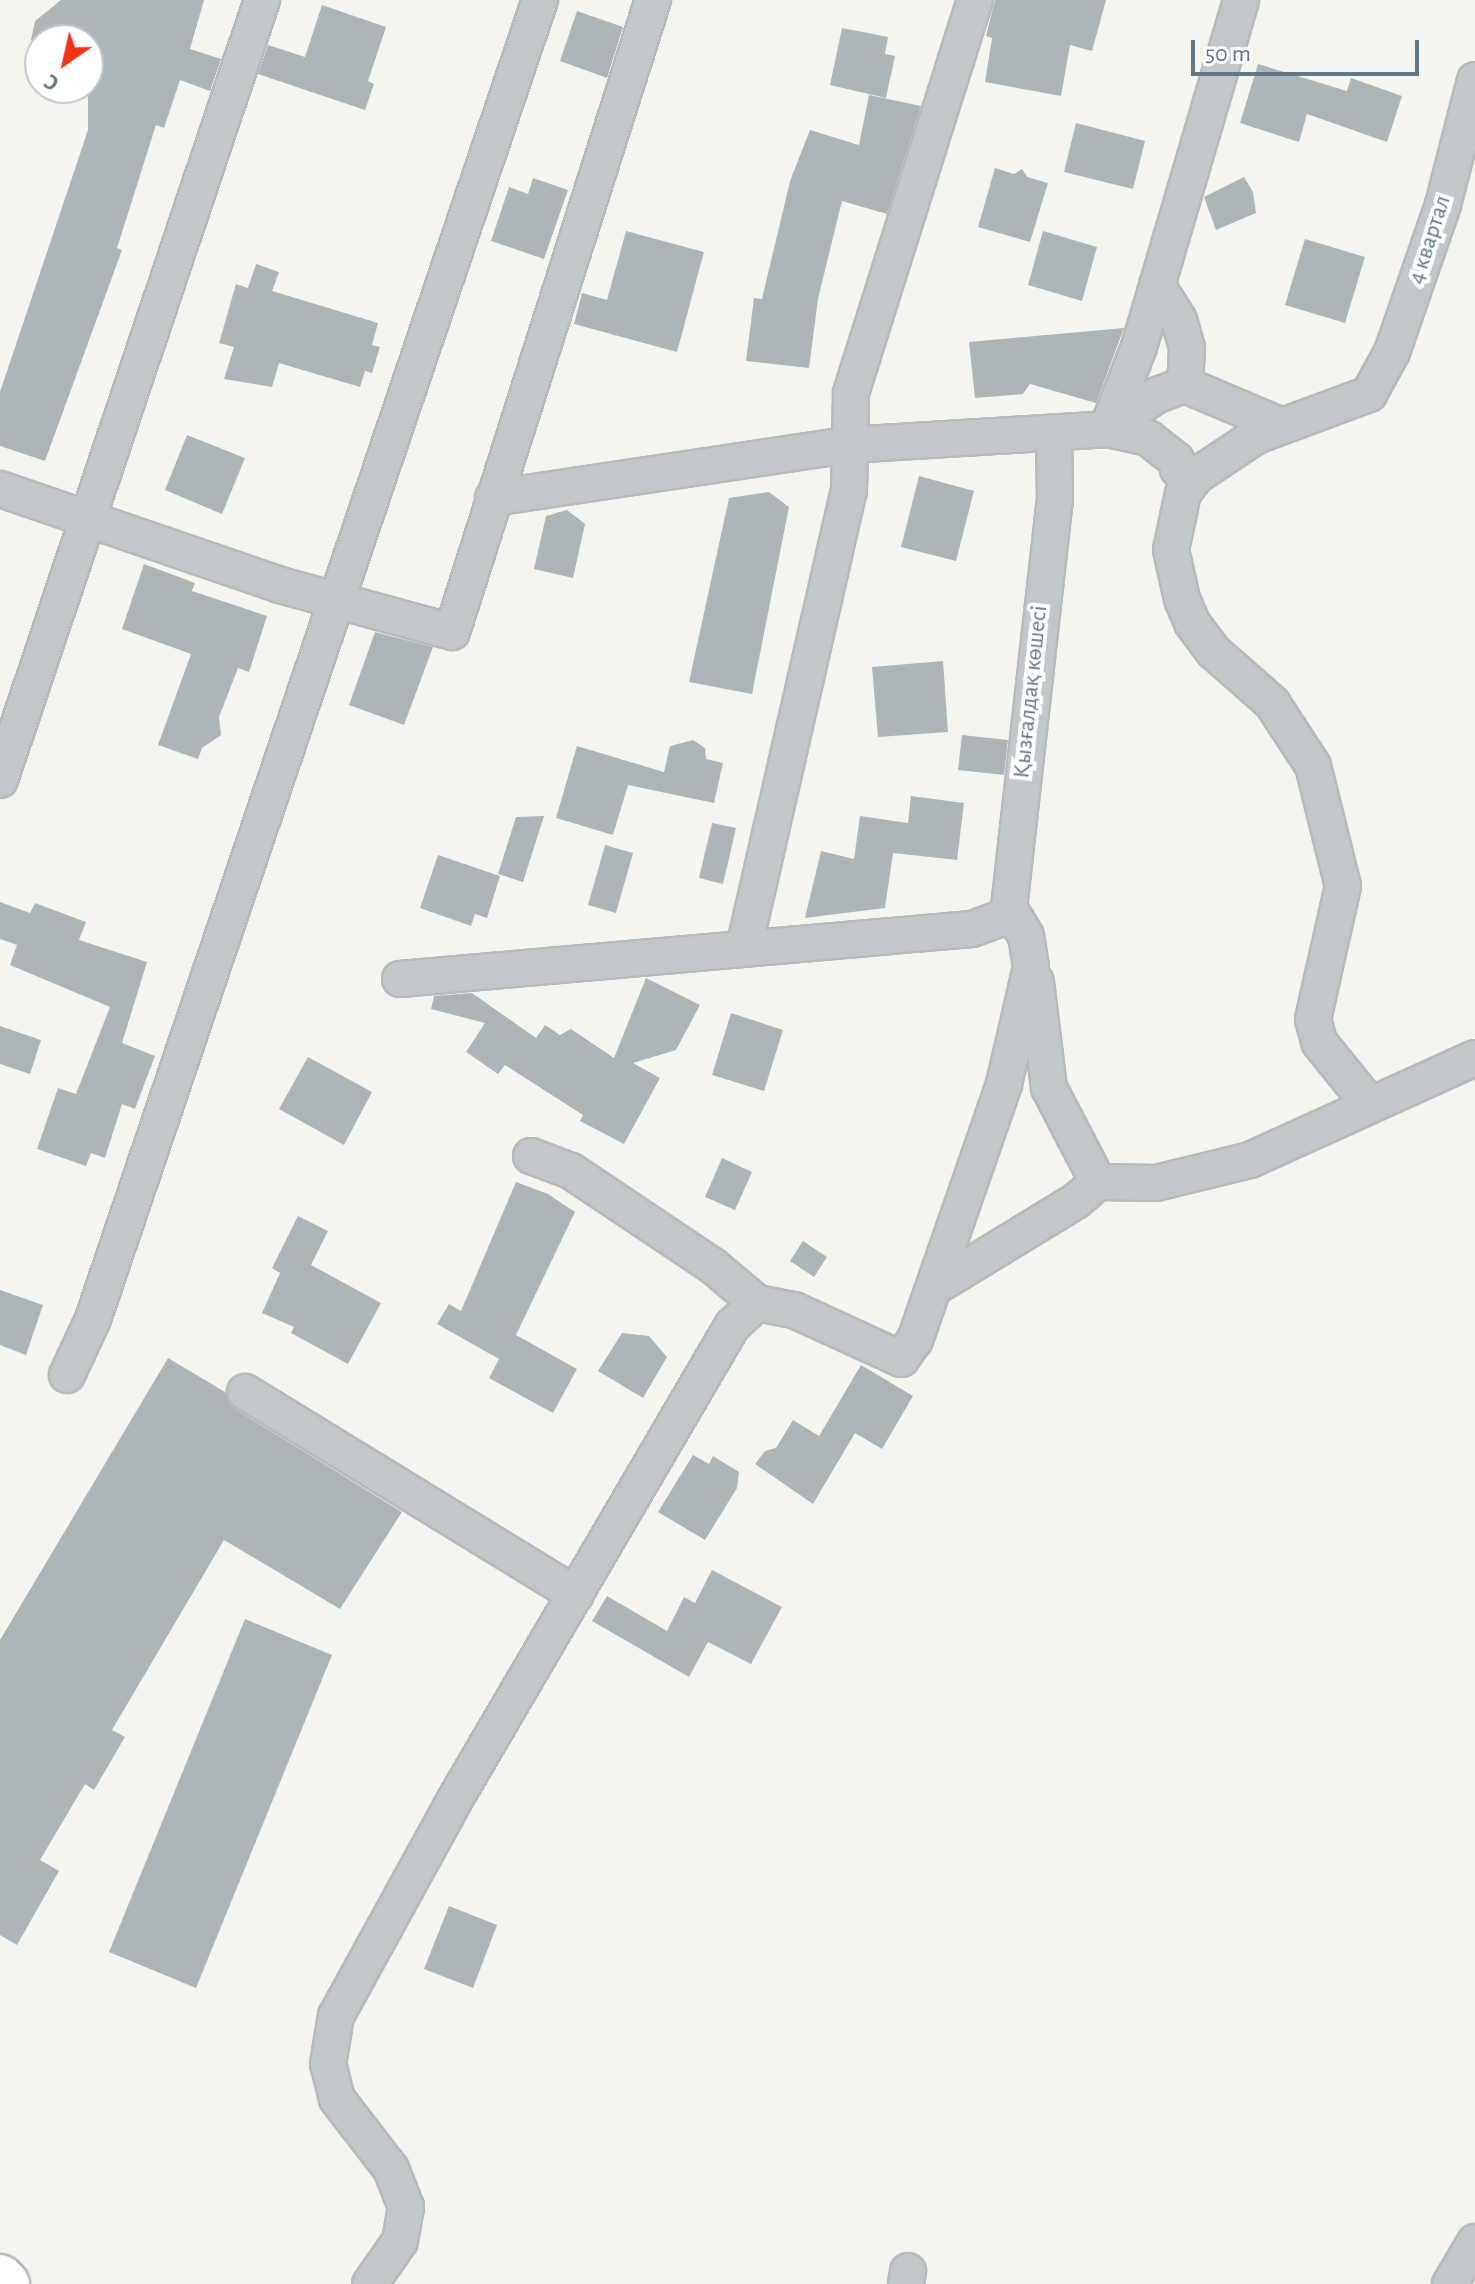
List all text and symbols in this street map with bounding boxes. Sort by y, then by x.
north arrow [24,24,104,104]
scale bar [1195,24,1423,74]
text: 50 m [1205,42,1251,66]
text: С [41,70,63,95]
street label: 4 квартал [1402,192,1458,288]
street label: Қызғалдақ көшесі [1008,604,1054,780]

